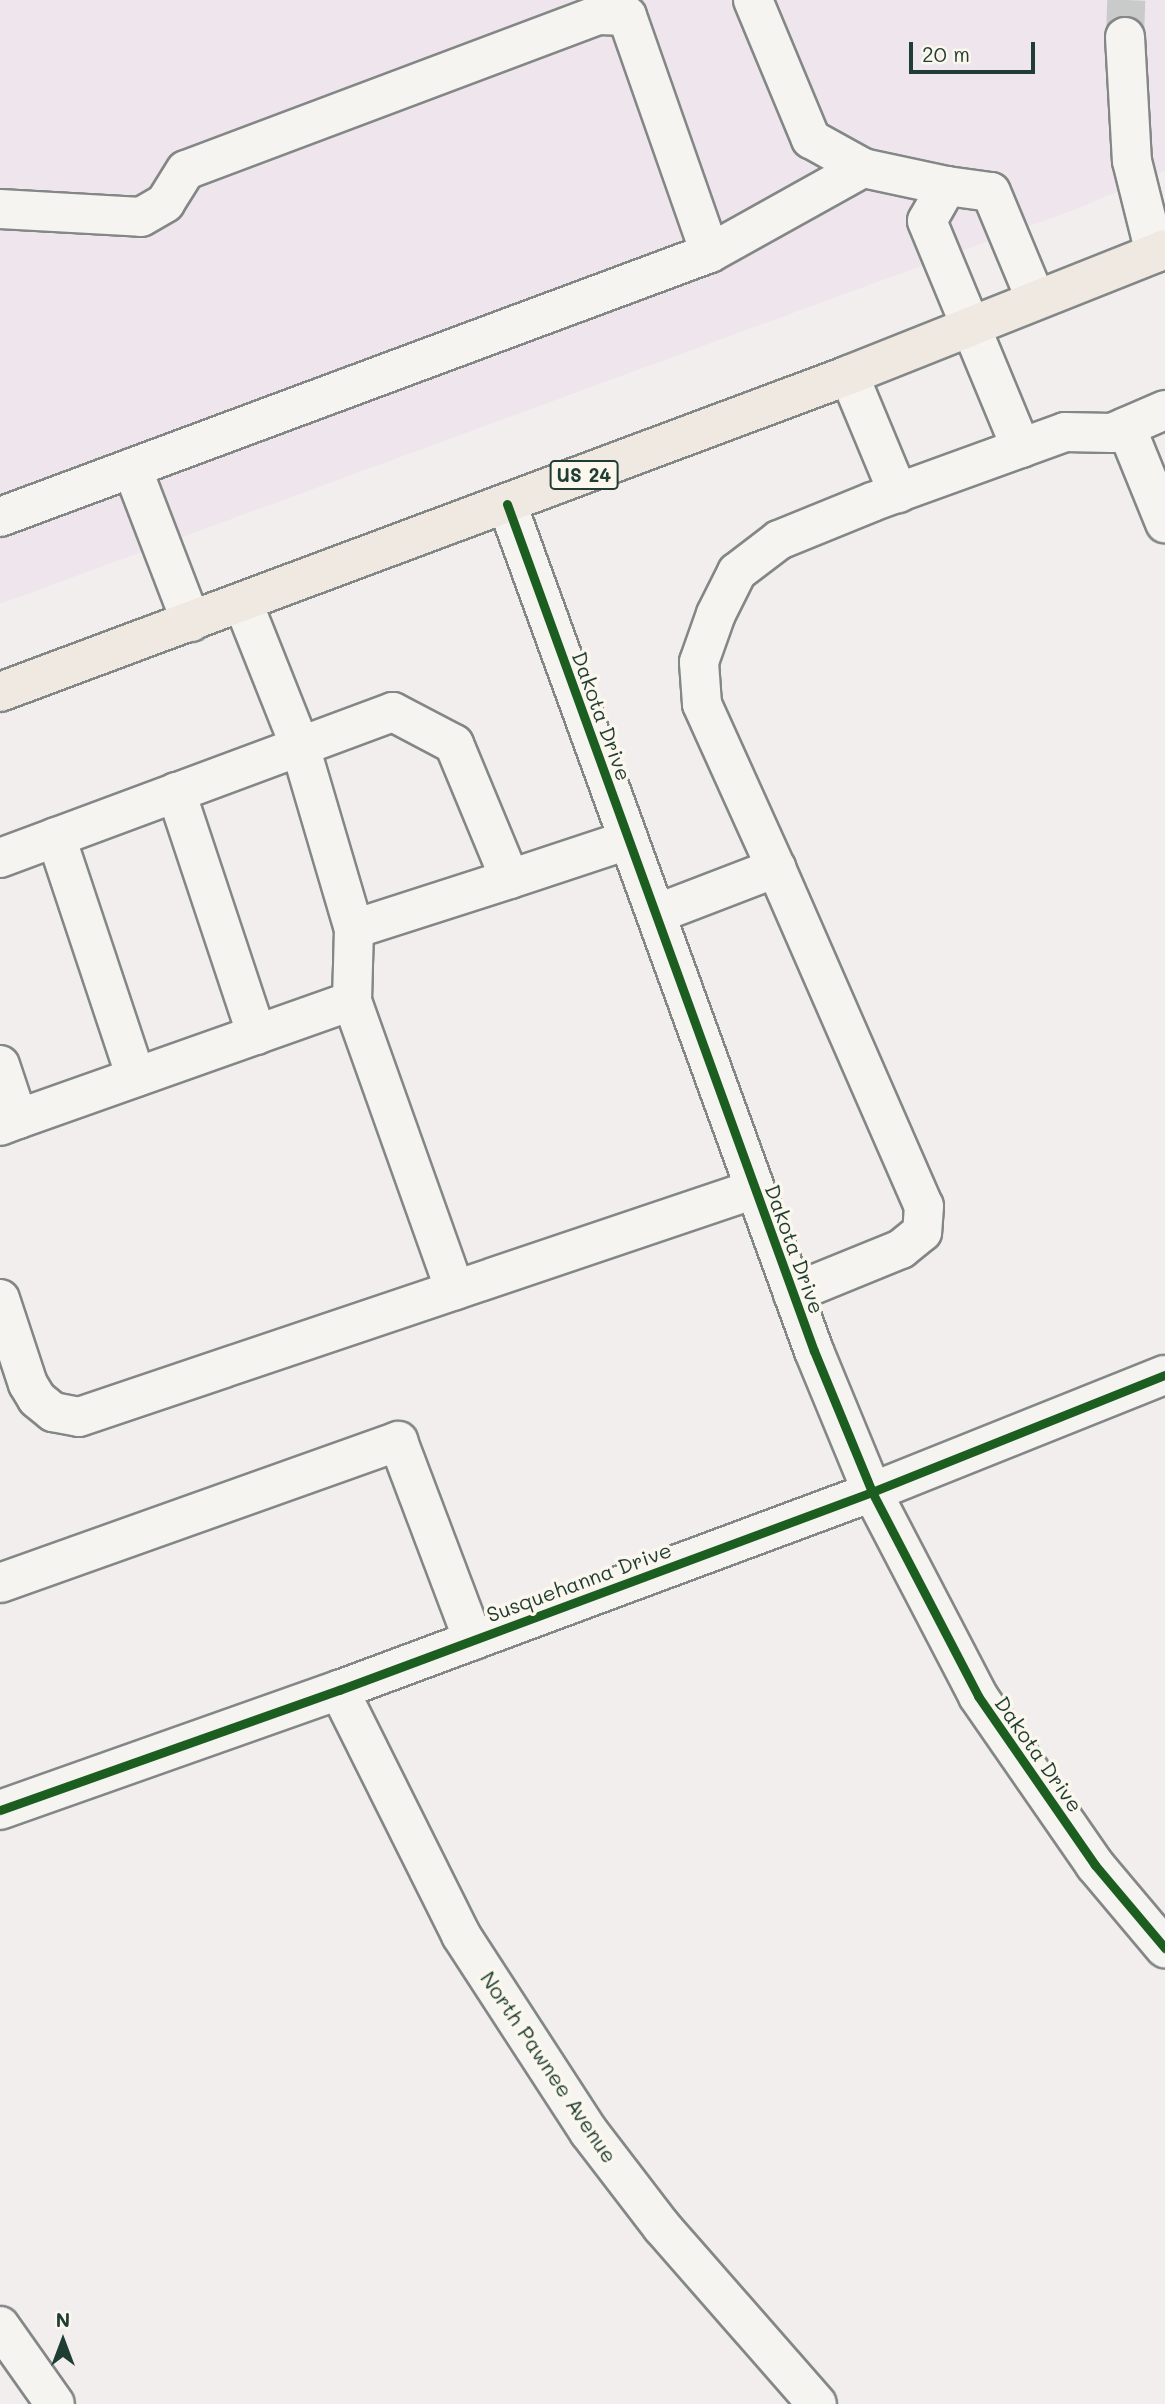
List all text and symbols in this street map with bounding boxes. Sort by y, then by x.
scale bar [913,28,1039,72]
text: 20 m [922,40,970,67]
road number: US 24 [549,460,619,490]
street label: Dakota Drive [567,648,637,784]
street label: Dakota Drive [760,1181,830,1317]
street label: Susquehanna Drive [483,1537,675,1627]
street label: Dakota Drive [990,1691,1088,1817]
street label: North Pawnee Avenue [475,1966,623,2168]
north arrow [28,2306,98,2376]
text: N [56,2307,70,2332]

